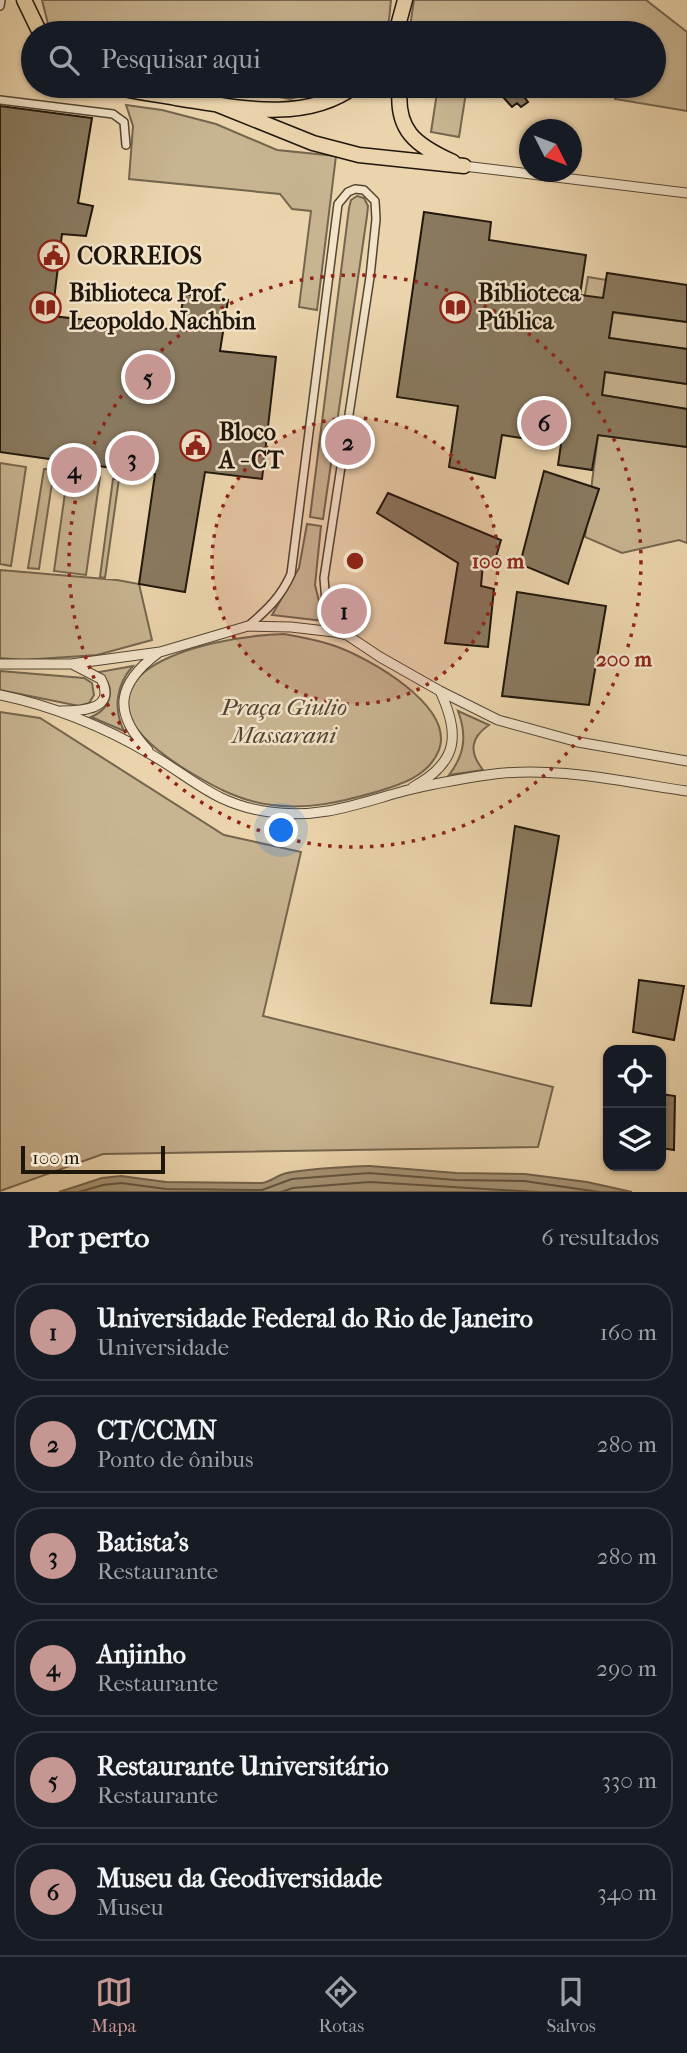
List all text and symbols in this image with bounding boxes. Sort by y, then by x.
search box [21,21,666,98]
icon: search [45,41,83,79]
text: Pesquisar aqui [101,44,261,75]
north arrow [519,119,582,182]
public building icon: CORREIOS [37,239,71,273]
place label: CORREIOS [77,242,202,270]
place label: Biblioteca Prof. Leopoldo Nachbin [69,279,257,335]
place label: Biblioteca Pública [478,279,582,335]
library icon: Biblioteca Prof. Leopoldo Nachbin [29,290,63,324]
library icon: Biblioteca Pública [438,290,472,324]
pin: 5 [125,351,171,403]
pin: 6 [521,397,567,449]
pin: 2 [325,416,371,468]
place label: Bloco A - CT [217,418,284,474]
public building icon: Bloco A - CT [179,429,213,463]
pin: 3 [109,432,155,484]
pin: 4 [51,444,97,496]
centre of rings [343,549,367,573]
text: 100 m [472,549,525,573]
pin: 1 [321,585,367,637]
text: 200 m [596,647,653,671]
park label: Praça Giulio Massarani [220,693,347,749]
your location [264,813,298,847]
map controls [603,1045,666,1171]
button: locate [603,1045,666,1108]
button: layers [603,1108,666,1171]
scale bar [21,1143,164,1175]
text: 100 m [32,1147,80,1169]
text: Por perto [28,1220,150,1255]
text: 6 resultados [541,1224,659,1251]
text: Universidade Federal do Rio de Janeiro [97,1303,533,1334]
text: 1 [49,1319,57,1346]
text: 160 m [600,1319,657,1346]
text: Universidade [97,1334,229,1361]
text: CT/CCMN [97,1415,217,1446]
text: 2 [47,1431,59,1458]
text: 280 m [597,1431,657,1458]
text: Ponto de ônibus [97,1446,254,1473]
text: Batista's [97,1527,189,1558]
text: 3 [48,1543,58,1570]
text: 280 m [597,1543,657,1570]
text: Restaurante [97,1558,218,1585]
text: Anjinho [97,1639,186,1670]
text: 4 [46,1655,60,1682]
text: 290 m [596,1655,657,1682]
text: Restaurante [97,1670,218,1697]
text: Restaurante Universitário [97,1751,389,1782]
text: 5 [48,1767,58,1794]
text: 330 m [601,1767,657,1794]
text: Restaurante [97,1782,218,1809]
text: Museu da Geodiversidade [97,1863,382,1894]
text: 6 [47,1879,59,1906]
text: 340 m [597,1879,657,1906]
text: Museu [97,1894,164,1921]
tab: Mapa [91,1973,136,2037]
tab: Rotas [319,1973,364,2037]
tab: Salvos [547,1973,596,2037]

